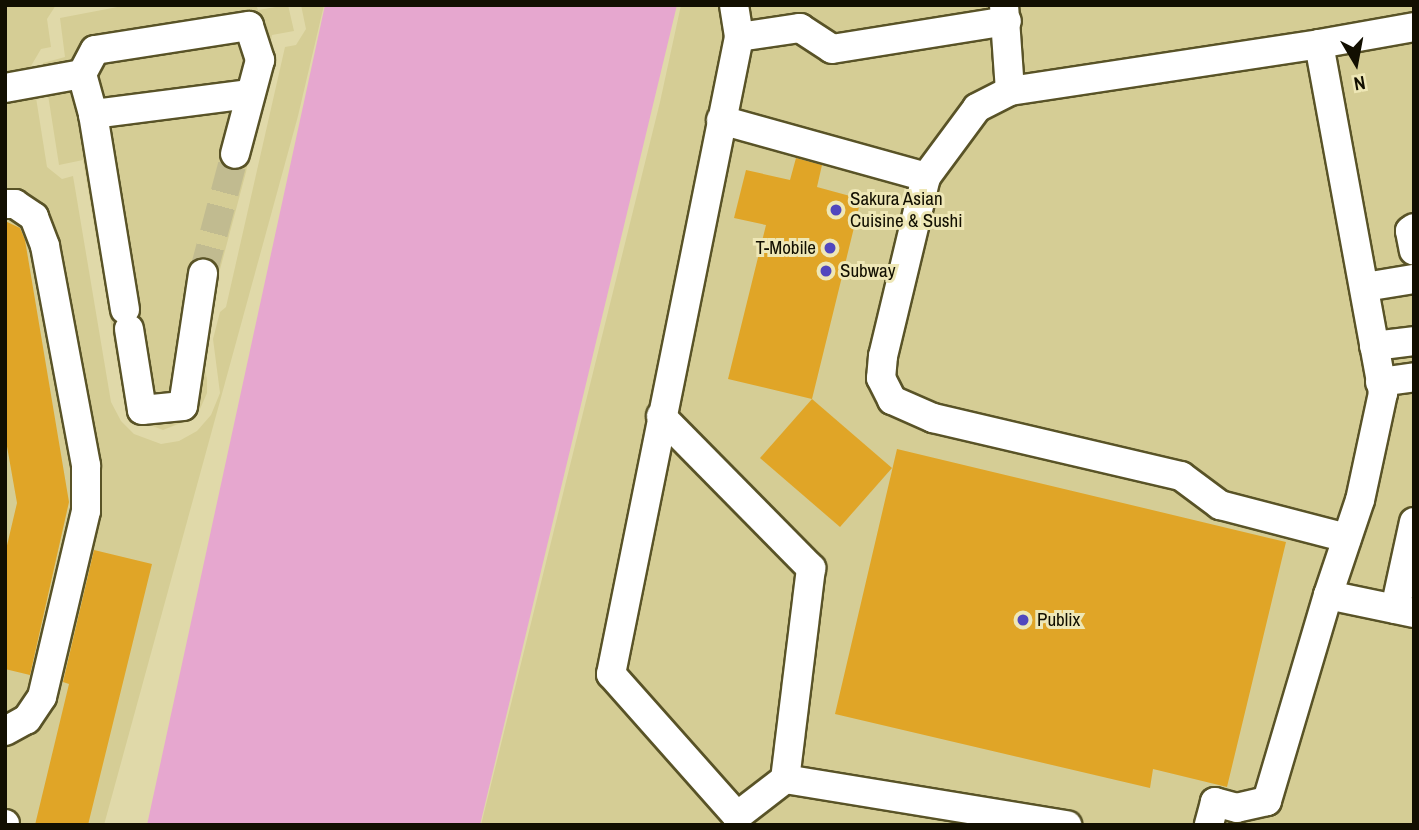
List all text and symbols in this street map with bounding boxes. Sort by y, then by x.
north arrow [1321,28,1391,98]
text: N [1352,70,1367,97]
place label: Sakura Asian Cuisine & Sushi [850,188,963,232]
marker: Sakura Asian Cuisine & Sushi [828,202,844,218]
place label: T-Mobile [755,237,816,259]
marker: T-Mobile [822,240,838,256]
place label: Subway [840,260,895,282]
marker: Subway [818,263,834,279]
place label: Publix [1037,609,1080,631]
marker: Publix [1015,612,1031,628]

